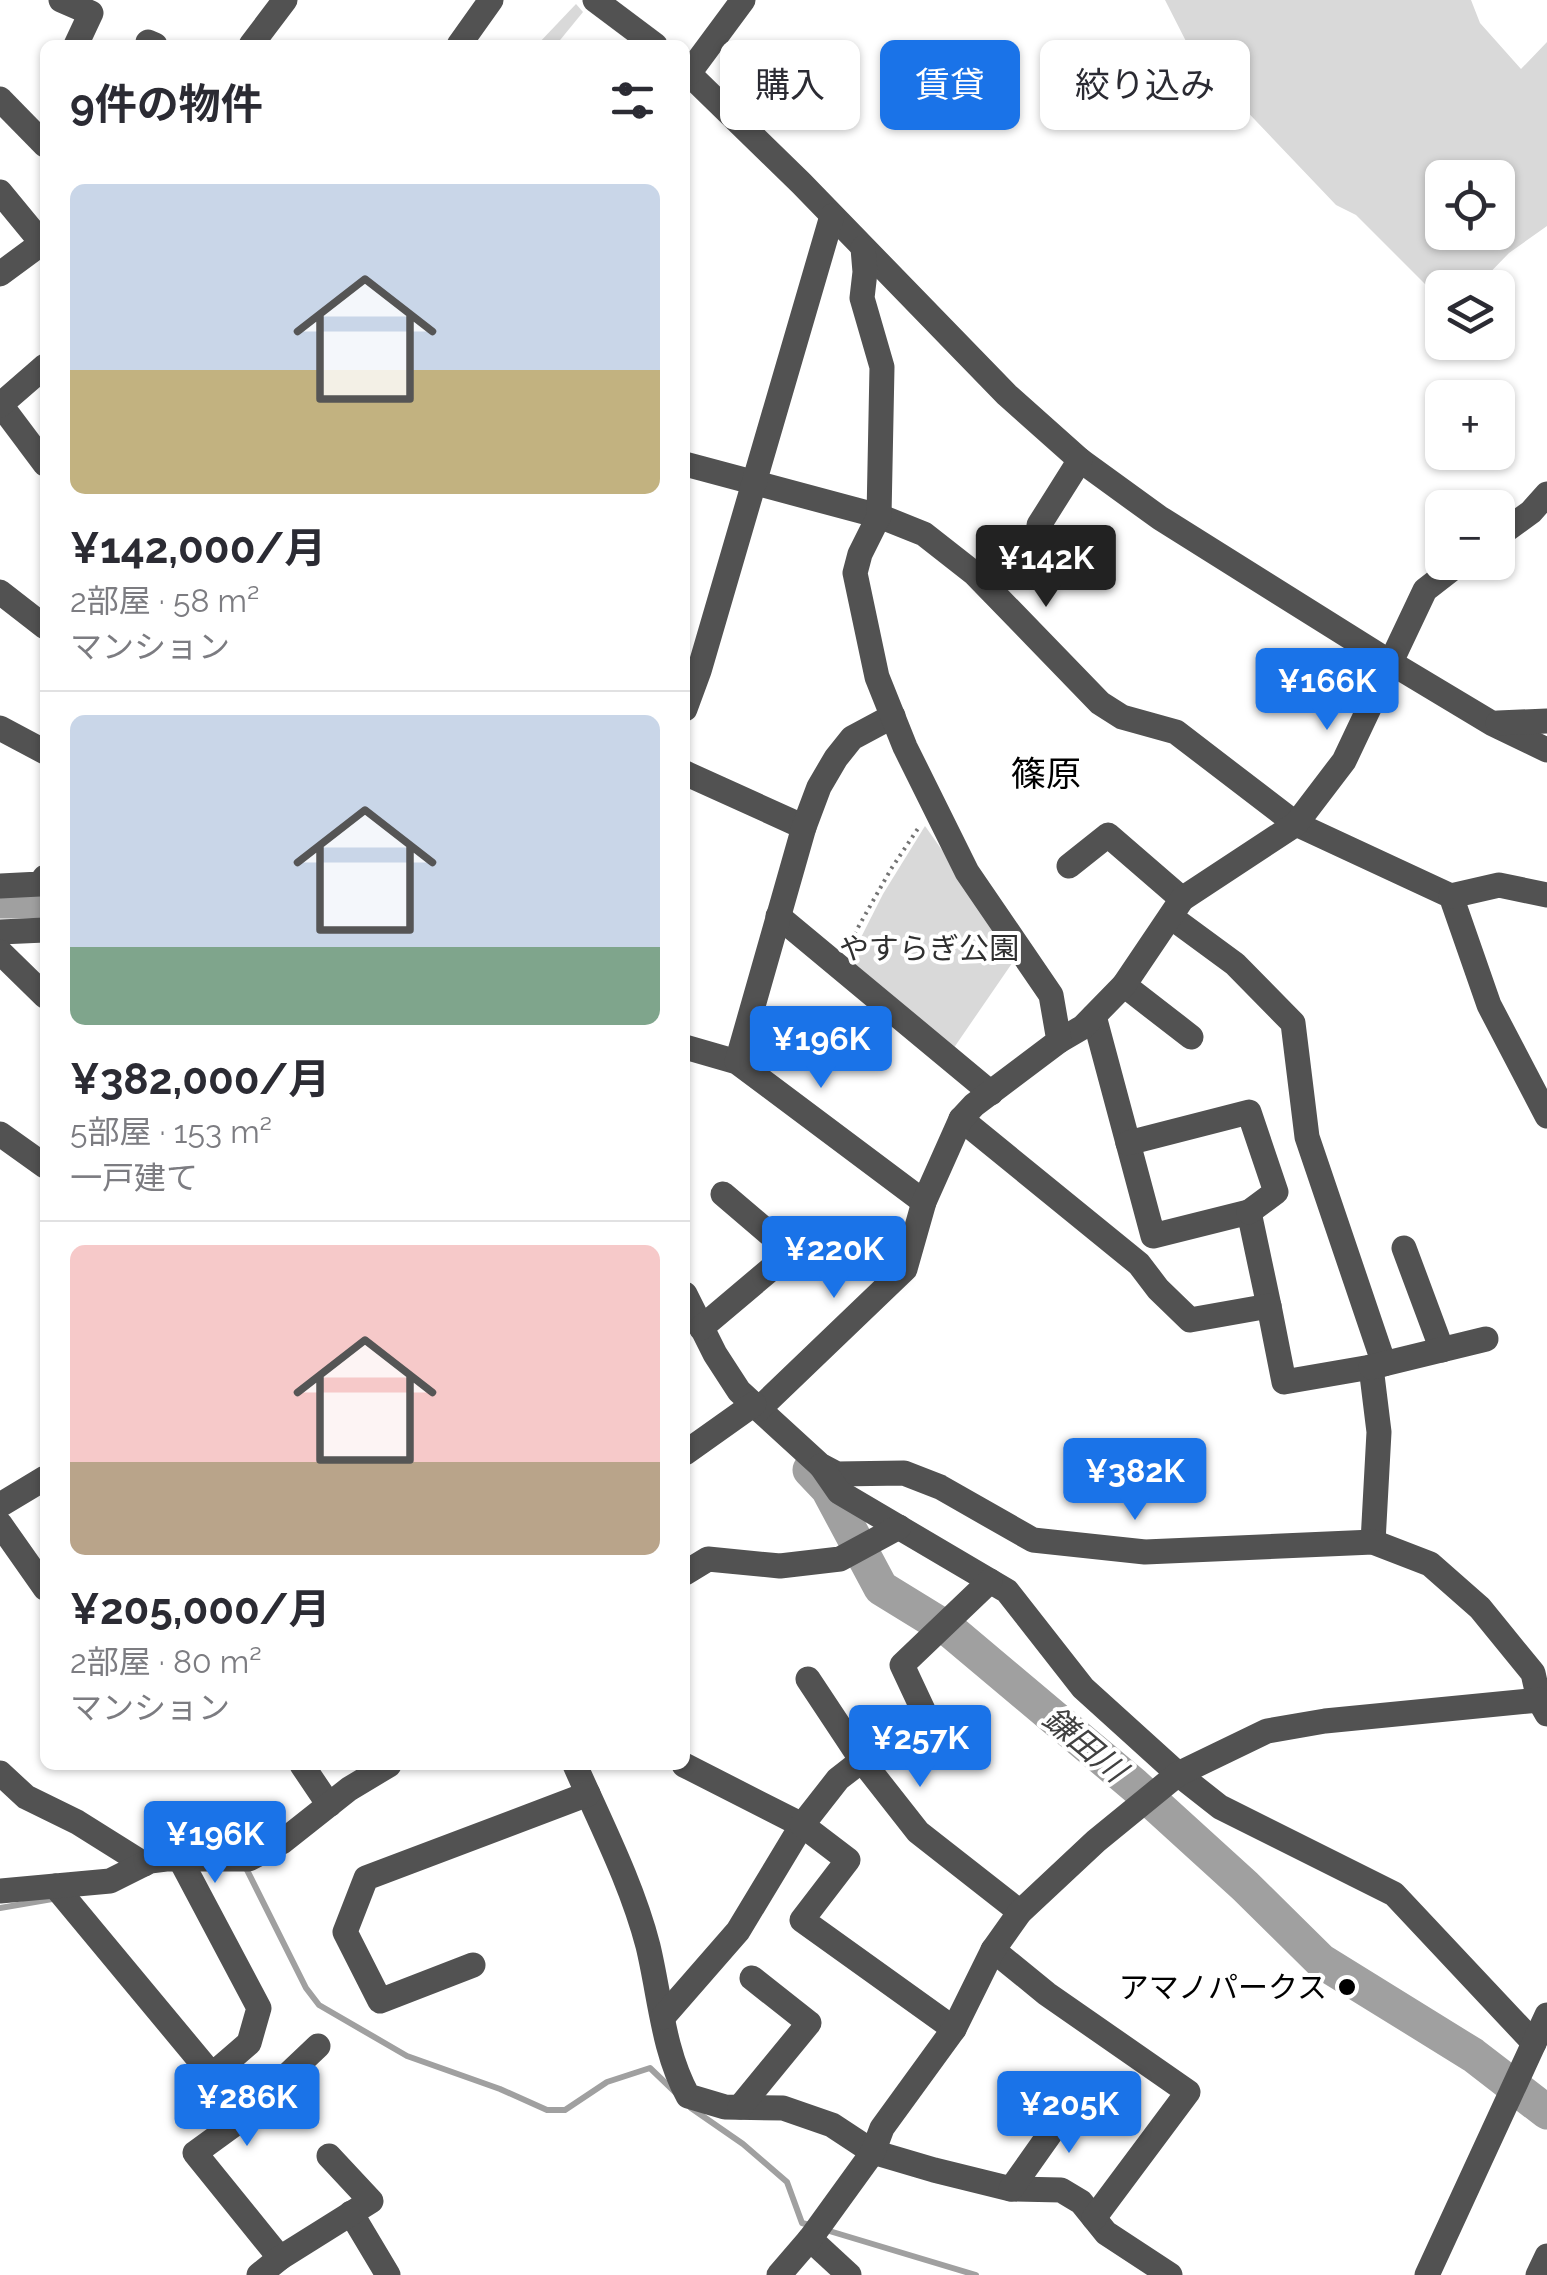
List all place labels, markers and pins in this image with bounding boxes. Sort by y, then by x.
pin: ¥142K [976,525,1116,610]
pin: ¥166K [1257,648,1397,733]
pin: ¥196K [751,1006,891,1091]
pin: ¥220K [764,1216,904,1301]
pin: ¥382K [1065,1438,1205,1523]
pin: ¥257K [850,1705,990,1790]
pin: ¥196K [145,1801,285,1886]
place label: アマノパークス [1119,1970,1327,2005]
marker: アマノパークス [1336,1976,1358,1998]
pin: ¥286K [177,2064,317,2149]
pin: ¥205K [999,2071,1139,2156]

